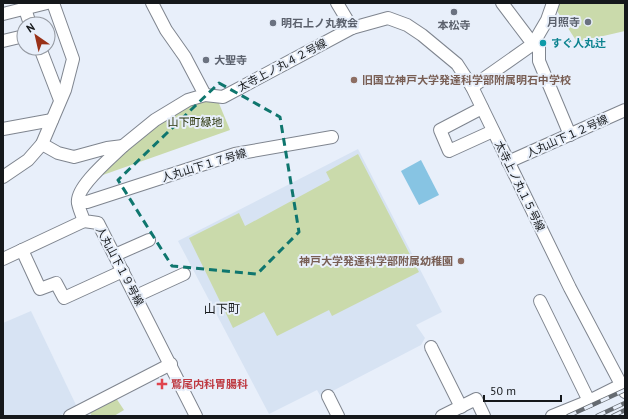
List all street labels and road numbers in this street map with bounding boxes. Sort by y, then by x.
street label: 太寺上ノ丸４２号線 [235,36,329,94]
street label: 人丸山下１２号線 [524,112,610,160]
street label: 太寺上ノ丸１５号線 [492,138,548,234]
street label: 人丸山下１７号線 [160,145,248,185]
street label: 人丸山下１９号線 [93,224,147,308]

